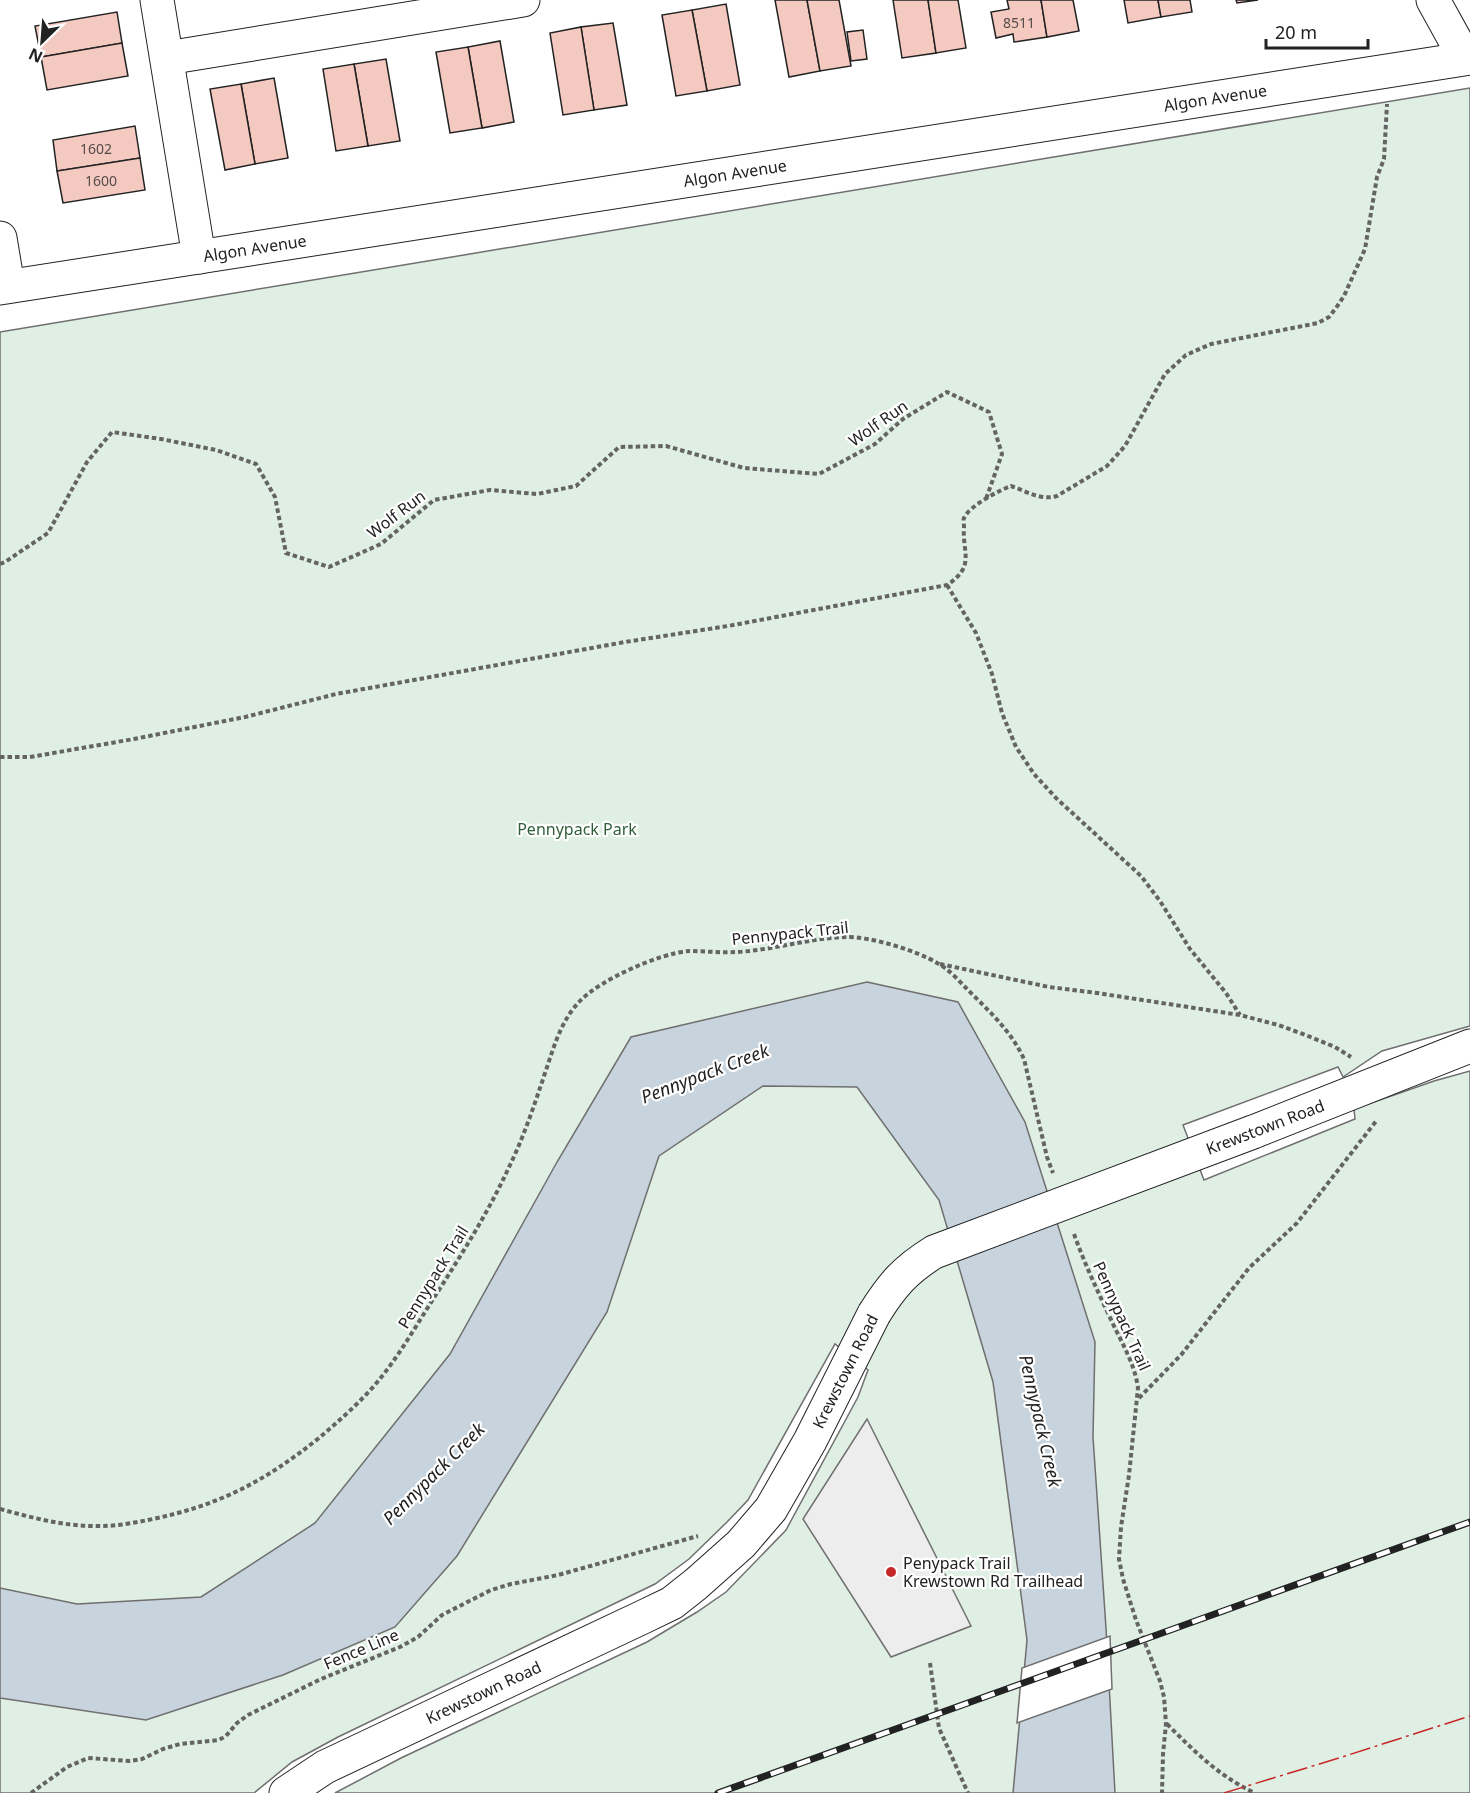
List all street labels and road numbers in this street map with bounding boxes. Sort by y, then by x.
street label: Algon Avenue [1162,79,1268,117]
street label: Algon Avenue [682,154,788,192]
street label: Algon Avenue [202,229,308,267]
street label: Wolf Run [844,395,912,451]
street label: Wolf Run [362,485,430,543]
street label: Pennypack Trail [730,916,850,950]
street label: Krewstown Road [1203,1094,1327,1160]
street label: Pennypack Trail [393,1221,473,1333]
street label: Pennypack Trail [1088,1258,1156,1374]
street label: Krewstown Road [807,1310,883,1432]
street label: Fence Line [320,1623,402,1675]
street label: Krewstown Road [422,1656,545,1729]

